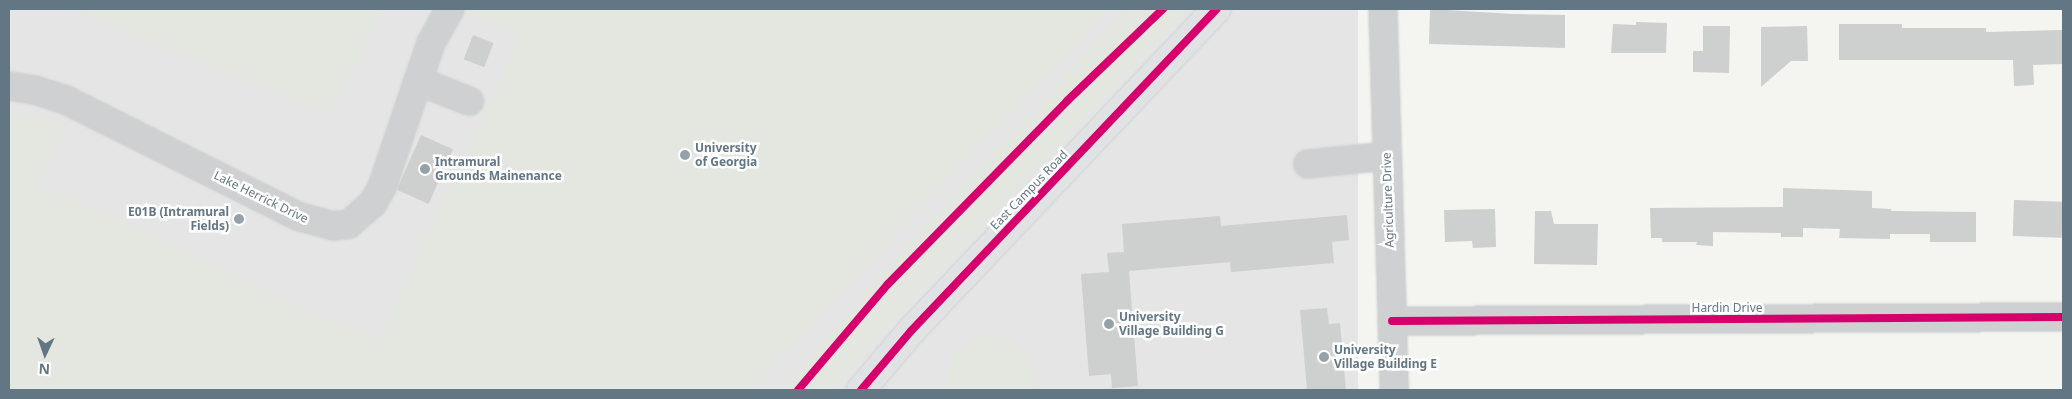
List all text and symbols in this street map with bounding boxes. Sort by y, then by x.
place label: University of Georgia [695,141,757,169]
street label: East Campus Road [987,147,1071,233]
marker: University of Georgia [679,149,691,161]
street label: Agriculture Drive [1379,152,1397,248]
place label: Intramural Grounds Mainenance [435,155,562,183]
marker: Intramural Grounds Mainenance [419,163,431,175]
street label: Lake Herrick Drive [212,168,310,226]
place label: E01B (Intramural Fields) [128,205,229,233]
marker: E01B (Intramural Fields) [233,213,245,225]
street label: Hardin Drive [1691,301,1763,315]
place label: University Village Building G [1119,310,1224,338]
marker: University Village Building G [1103,318,1115,330]
north arrow [20,329,70,379]
place label: University Village Building E [1334,343,1437,371]
marker: University Village Building E [1318,351,1330,363]
text: N [38,360,50,379]

